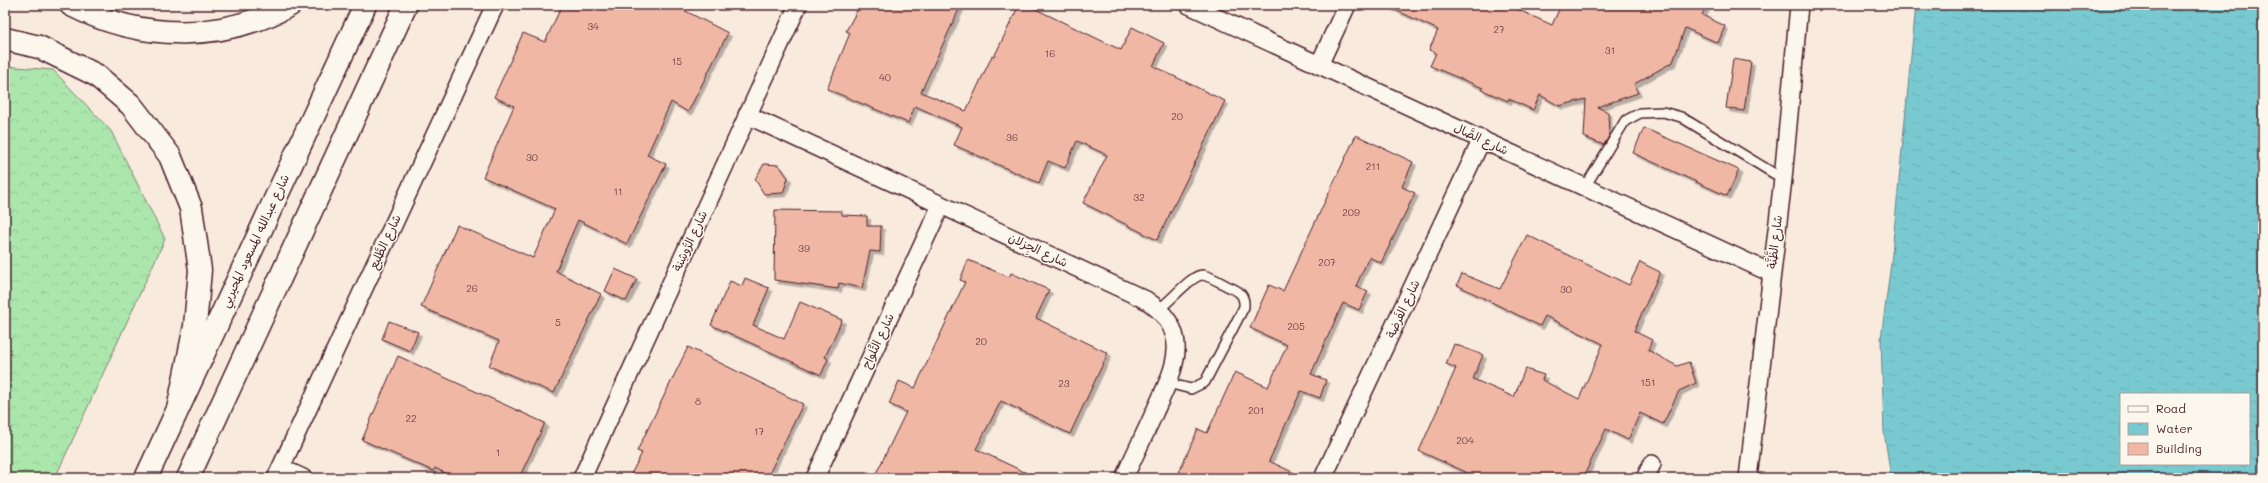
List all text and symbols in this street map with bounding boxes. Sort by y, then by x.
house number: 34 [587,19,599,33]
house number: 27 [1493,22,1505,36]
house number: 31 [1605,43,1615,57]
house number: 16 [1045,46,1055,60]
house number: 15 [672,54,682,68]
house number: 40 [879,70,891,84]
house number: 20 [1171,109,1183,123]
street label: شارع الصَّال [1451,119,1511,159]
house number: 36 [1006,130,1018,144]
house number: 30 [526,150,538,164]
house number: 211 [1366,159,1380,173]
street label: شارع عبدالله المسعود المحيربي [216,171,296,312]
house number: 11 [614,184,622,198]
house number: 32 [1133,190,1145,204]
house number: 209 [1342,205,1360,219]
street label: شارع الرُّوشِنة [668,208,712,274]
street label: شارع الطَّليع [364,212,406,272]
street label: شارع الظَّنَّة [1761,214,1787,270]
street label: شارع الجِزلان [1005,228,1071,272]
house number: 39 [798,241,810,255]
house number: 207 [1318,255,1336,269]
street label: شارع الفَرضة [1382,277,1424,341]
house number: 26 [466,281,478,295]
house number: 30 [1560,282,1572,296]
street label: شارع التِّلواح [857,310,899,372]
house number: 5 [555,315,561,329]
house number: 205 [1287,319,1305,333]
house number: 20 [975,334,987,348]
house number: 151 [1641,375,1655,389]
house number: 23 [1058,376,1070,390]
legend [2120,393,2250,465]
house number: 8 [695,394,701,408]
text: Road [2156,400,2186,416]
house number: 201 [1248,403,1264,417]
house number: 22 [405,411,417,425]
text: Water [2156,420,2193,436]
house number: 17 [754,424,764,438]
house number: 204 [1456,433,1474,447]
text: Building [2156,440,2202,456]
house number: 1 [496,445,500,459]

